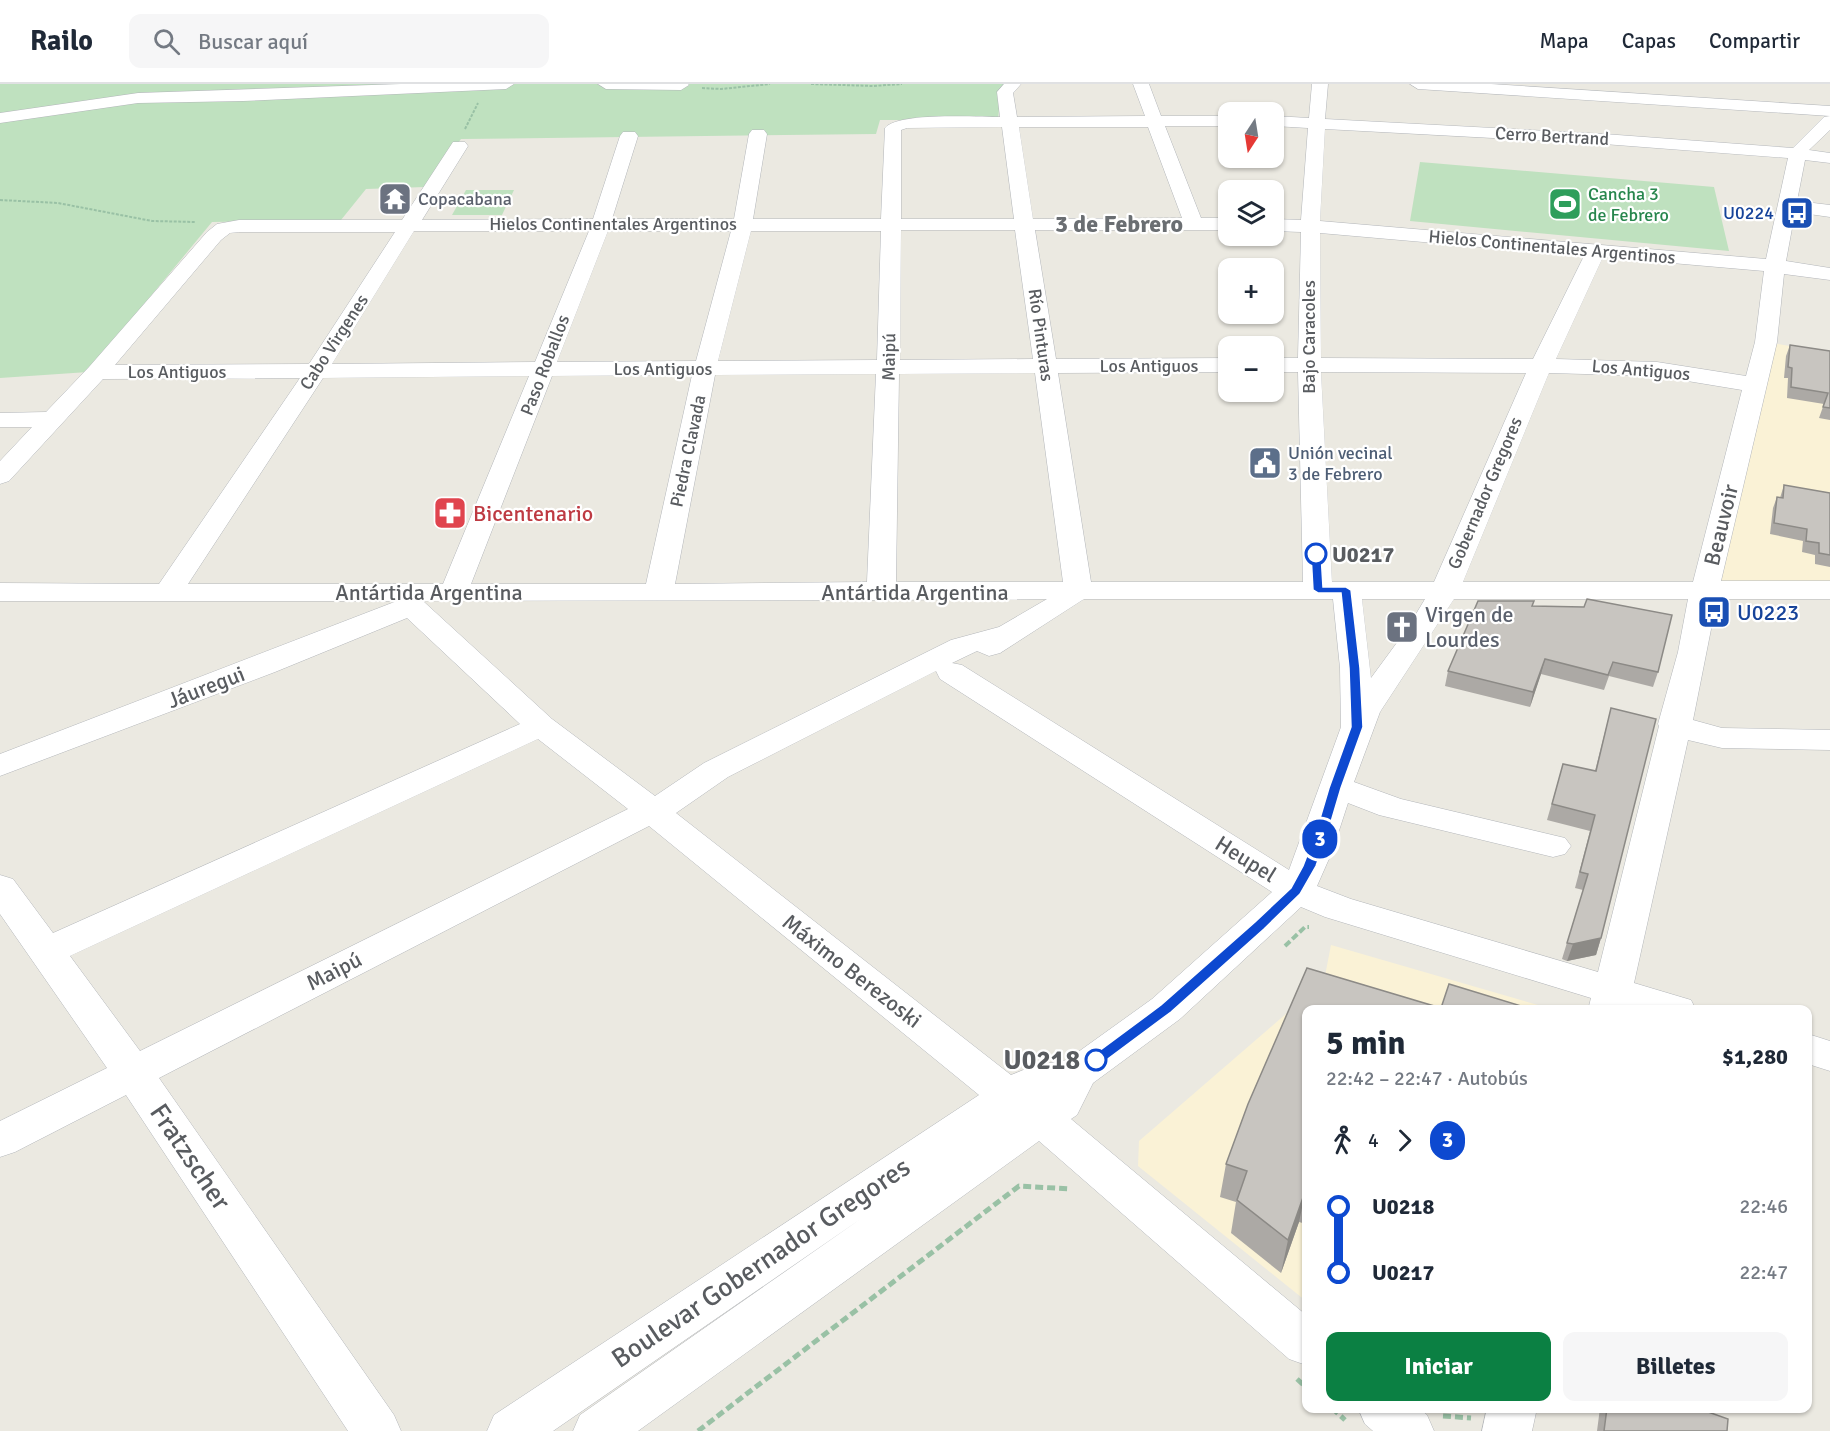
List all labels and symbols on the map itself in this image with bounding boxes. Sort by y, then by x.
north arrow [1218,102,1284,168]
street label: Cerro Bertrand [1494,122,1610,150]
temple icon: Copacabana [377,181,413,217]
place label: Cancha 3 de Febrero [1588,183,1669,226]
sports icon: Cancha 3 de Febrero [1547,186,1583,222]
place label: Copacabana [418,188,512,210]
bus stop icon: U0224 [1779,195,1815,231]
place label: U0224 [1723,202,1774,224]
district label: 3 de Febrero [1055,209,1183,239]
street label: Hielos Continentales Argentinos [489,213,737,235]
street label: Hielos Continentales Argentinos [1428,225,1676,269]
street label: Bajo Caracoles [1298,280,1320,394]
street label: Río Pinturas [1024,287,1058,383]
street label: Cabo Virgenes [295,290,373,394]
street label: Paso Roballos [516,311,574,418]
street label: Maipú [878,333,900,381]
street label: Los Antiguos [1100,355,1199,377]
street label: Los Antiguos [1591,355,1691,385]
street label: Los Antiguos [614,358,713,380]
street label: Los Antiguos [128,361,227,383]
street label: Piedra Clavada [665,393,711,509]
street label: Gobernador Gregores [1443,413,1527,572]
place label: Unión vecinal 3 de Febrero [1288,442,1393,485]
public building icon: Unión vecinal 3 de Febrero [1247,445,1283,481]
street label: Beauvoir [1698,482,1744,568]
pharmacy icon: Bicentenario [432,495,468,531]
place label: Bicentenario [473,500,593,527]
place label: U0217 [1332,541,1394,568]
marker: U0217 [1305,543,1327,565]
street label: Antártida Argentina [335,579,523,606]
street label: Antártida Argentina [821,579,1009,606]
bus stop icon: U0223 [1696,594,1732,630]
place label: U0223 [1737,599,1799,626]
place label: Virgen de Lourdes [1425,601,1514,653]
church icon: Virgen de Lourdes [1384,609,1420,645]
street label: Jáuregui [163,660,249,714]
line badge: 3 [1300,820,1340,858]
street label: Heupel [1210,830,1282,888]
street label: Máximo Berezoski [777,908,927,1034]
street label: Maipú [302,946,366,996]
place label: U0218 [1003,1044,1080,1077]
marker: U0218 [1085,1049,1107,1071]
street label: Fratzscher [142,1098,238,1217]
street label: Boulevar Gobernador Gregores [606,1151,916,1375]

